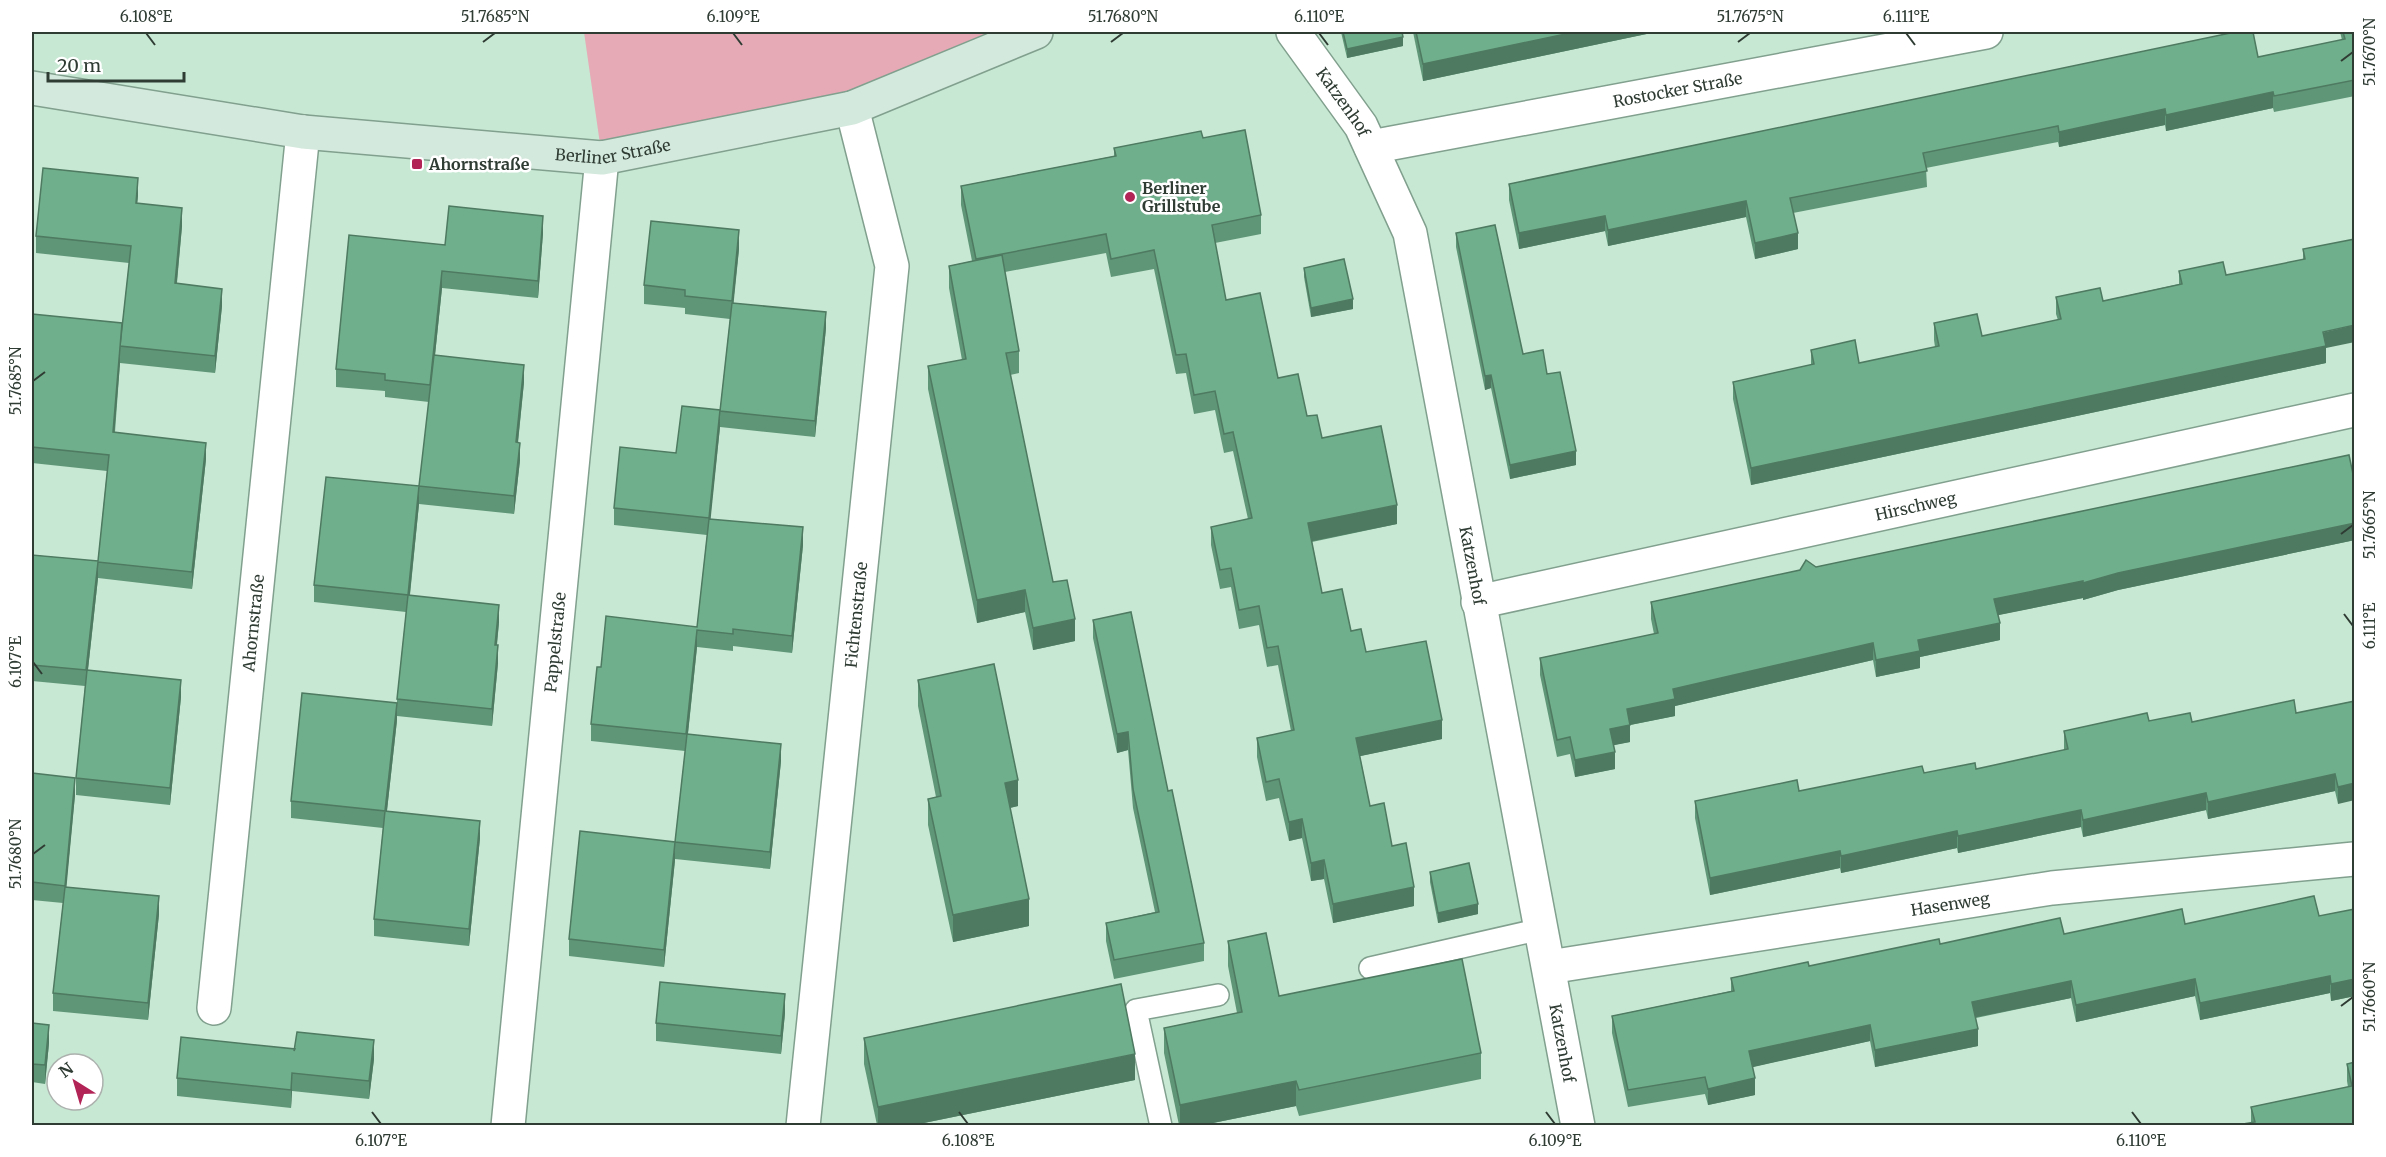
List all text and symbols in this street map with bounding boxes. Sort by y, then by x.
text: 6.108°E [120,7,173,26]
text: 51.7685°N [461,7,530,26]
text: 6.109°E [707,7,760,26]
text: 51.7680°N [1088,7,1159,26]
text: 6.110°E [1294,7,1344,26]
text: 51.7675°N [1716,7,1784,26]
text: 6.111°E [1883,7,1930,26]
text: 51.7670°N [2360,17,2379,86]
scale bar [48,45,184,83]
text: 20 m [57,54,101,77]
street label: Katzenhof [1312,64,1375,140]
street label: Rostocker Straße [1611,68,1744,112]
street label: Berliner Straße [554,135,672,168]
place label: Ahornstraße [428,154,530,174]
marker: Ahornstraße [410,157,424,171]
place label: Berliner Grillstube [1142,178,1221,216]
marker: Berliner Grillstube [1123,190,1137,204]
text: 51.7685°N [6,346,25,415]
street label: Hirschweg [1873,487,1958,525]
text: 51.7665°N [2360,490,2379,559]
street label: Katzenhof [1455,524,1490,607]
street label: Fichtenstraße [840,561,871,669]
street label: Ahornstraße [238,573,268,674]
street label: Pappelstraße [540,591,570,693]
text: 6.111°E [2360,602,2379,649]
text: 6.107°E [6,635,25,688]
text: 51.7680°N [6,818,25,889]
street label: Hasenweg [1909,888,1991,920]
text: 51.7660°N [2360,961,2379,1032]
street label: Katzenhof [1545,1002,1580,1085]
north arrow [45,1052,105,1112]
text: N [55,1058,77,1082]
text: 6.107°E [355,1131,408,1150]
text: 6.108°E [942,1131,995,1150]
text: 6.109°E [1529,1131,1582,1150]
text: 6.110°E [2116,1131,2166,1150]

